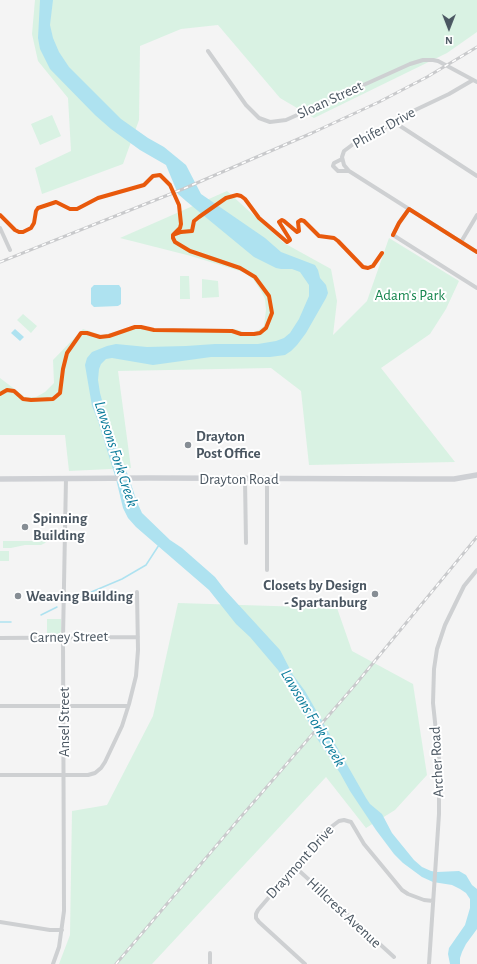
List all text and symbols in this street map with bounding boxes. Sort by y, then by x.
north arrow [429,8,469,48]
text: N [445,35,453,46]
street label: Sloan Street [294,77,366,123]
street label: Phifer Drive [349,103,419,153]
park label: Adam's Park [375,286,445,304]
water label: Lawsons Fork Creek [90,399,142,509]
place label: Drayton Post Office [196,427,261,462]
marker: Drayton Post Office [183,440,193,450]
street label: Drayton Road [199,470,279,488]
place label: Spinning Building [33,509,87,544]
marker: Spinning Building [20,522,30,532]
place label: Closets by Design - Spartanburg [263,576,367,611]
place label: Weaving Building [26,587,133,605]
marker: Closets by Design - Spartanburg [370,589,380,599]
marker: Weaving Building [13,591,23,601]
street label: Carney Street [30,627,108,647]
water label: Lawsons Fork Creek [276,666,350,770]
street label: Ansel Street [55,687,73,757]
street label: Archer Road [426,726,448,798]
street label: Draymont Drive [262,821,338,903]
street label: Hillcrest Avenue [303,874,385,952]

